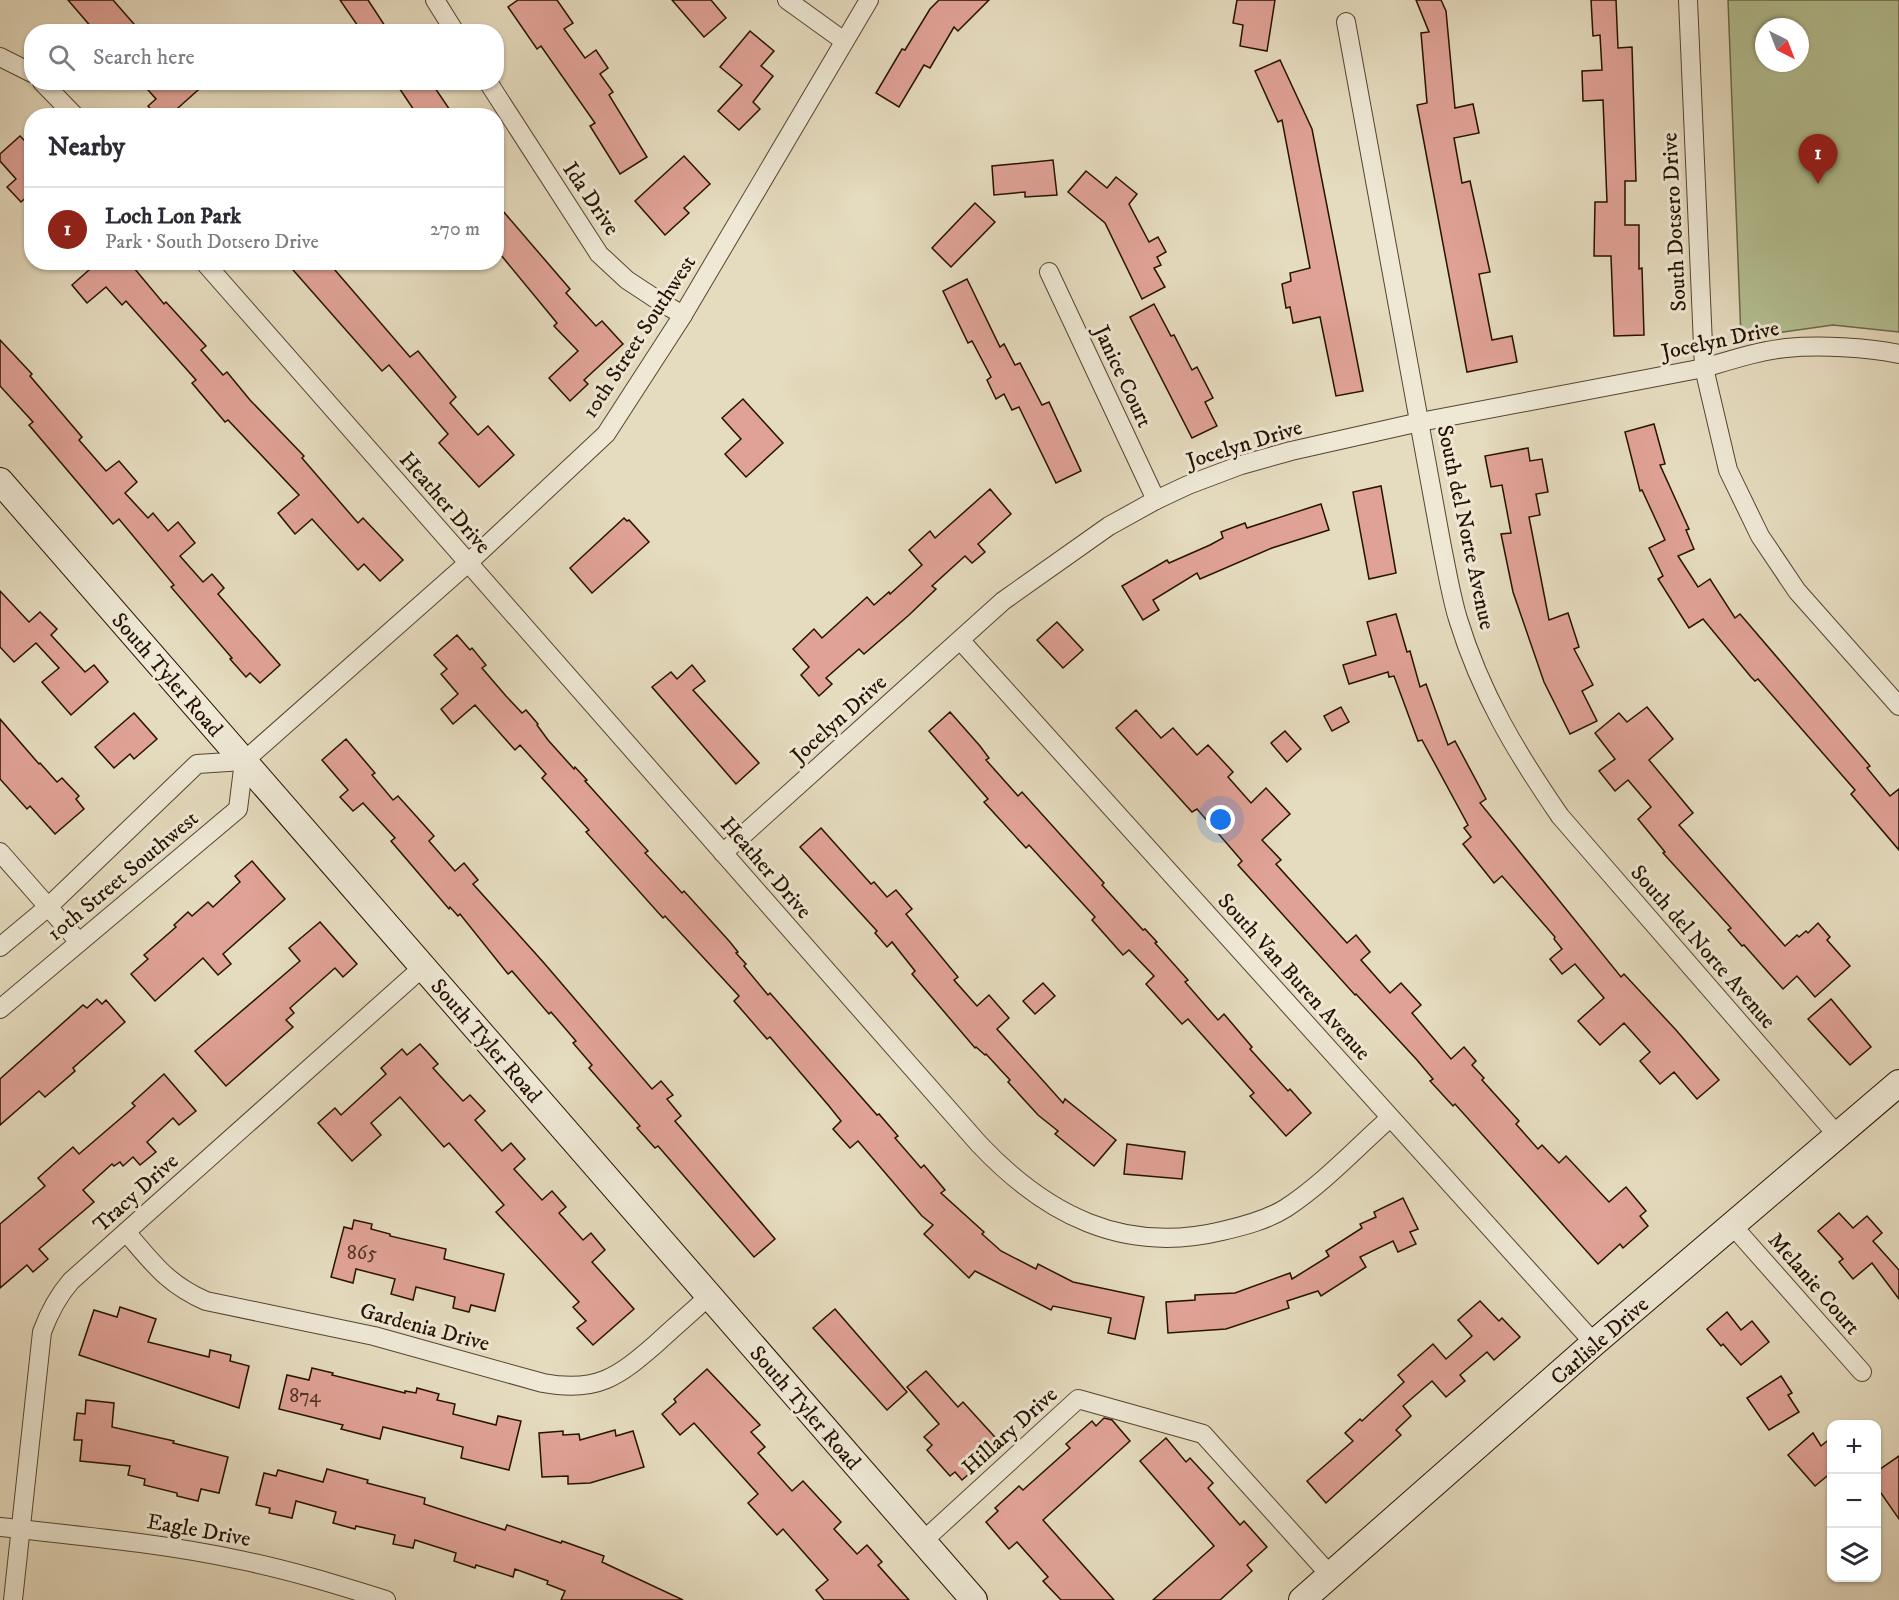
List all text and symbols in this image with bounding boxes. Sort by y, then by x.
north arrow [1755,18,1809,72]
search box [24,24,504,90]
icon: search [45,41,78,74]
text: Search here [93,44,195,71]
text: Nearby [48,131,125,164]
street label: South Dotsero Drive [1656,132,1693,312]
pin: 1 [1798,134,1838,184]
street label: Ida Drive [556,157,625,241]
text: Loch Lon Park [105,203,241,230]
text: 1 [64,217,71,242]
text: 270 m [430,217,480,242]
text: Park · South Dotsero Drive [105,230,319,255]
street label: 10th Street Southwest [577,250,702,423]
street label: Jocelyn Drive [1657,315,1782,367]
street label: Janice Court [1086,320,1158,432]
street label: Jocelyn Drive [1181,414,1306,475]
street label: South del Norte Avenue [1431,423,1500,632]
street label: Heather Drive [393,447,496,559]
street label: South Tyler Road [106,607,228,743]
street label: Jocelyn Drive [784,669,892,771]
street label: 10th Street Southwest [42,805,204,947]
your location [1206,805,1235,834]
street label: Heather Drive [714,812,817,924]
street label: South del Norte Avenue [1624,860,1781,1034]
street label: South Van Buren Avenue [1212,888,1376,1066]
street label: South Tyler Road [425,973,547,1109]
street label: Tracy Drive [88,1148,184,1238]
street label: Melanie Court [1762,1227,1866,1341]
house number: 865 [347,1241,377,1266]
street label: Carlisle Drive [1545,1291,1655,1391]
street label: Gardenia Drive [357,1297,492,1358]
street label: South Tyler Road [744,1340,866,1476]
street label: Hillary Drive [957,1381,1063,1481]
house number: 874 [289,1384,321,1409]
map controls [1827,1420,1881,1582]
button: + [1827,1420,1881,1474]
button: − [1827,1474,1881,1528]
street label: Eagle Drive [145,1508,253,1553]
button: layers [1827,1528,1881,1582]

